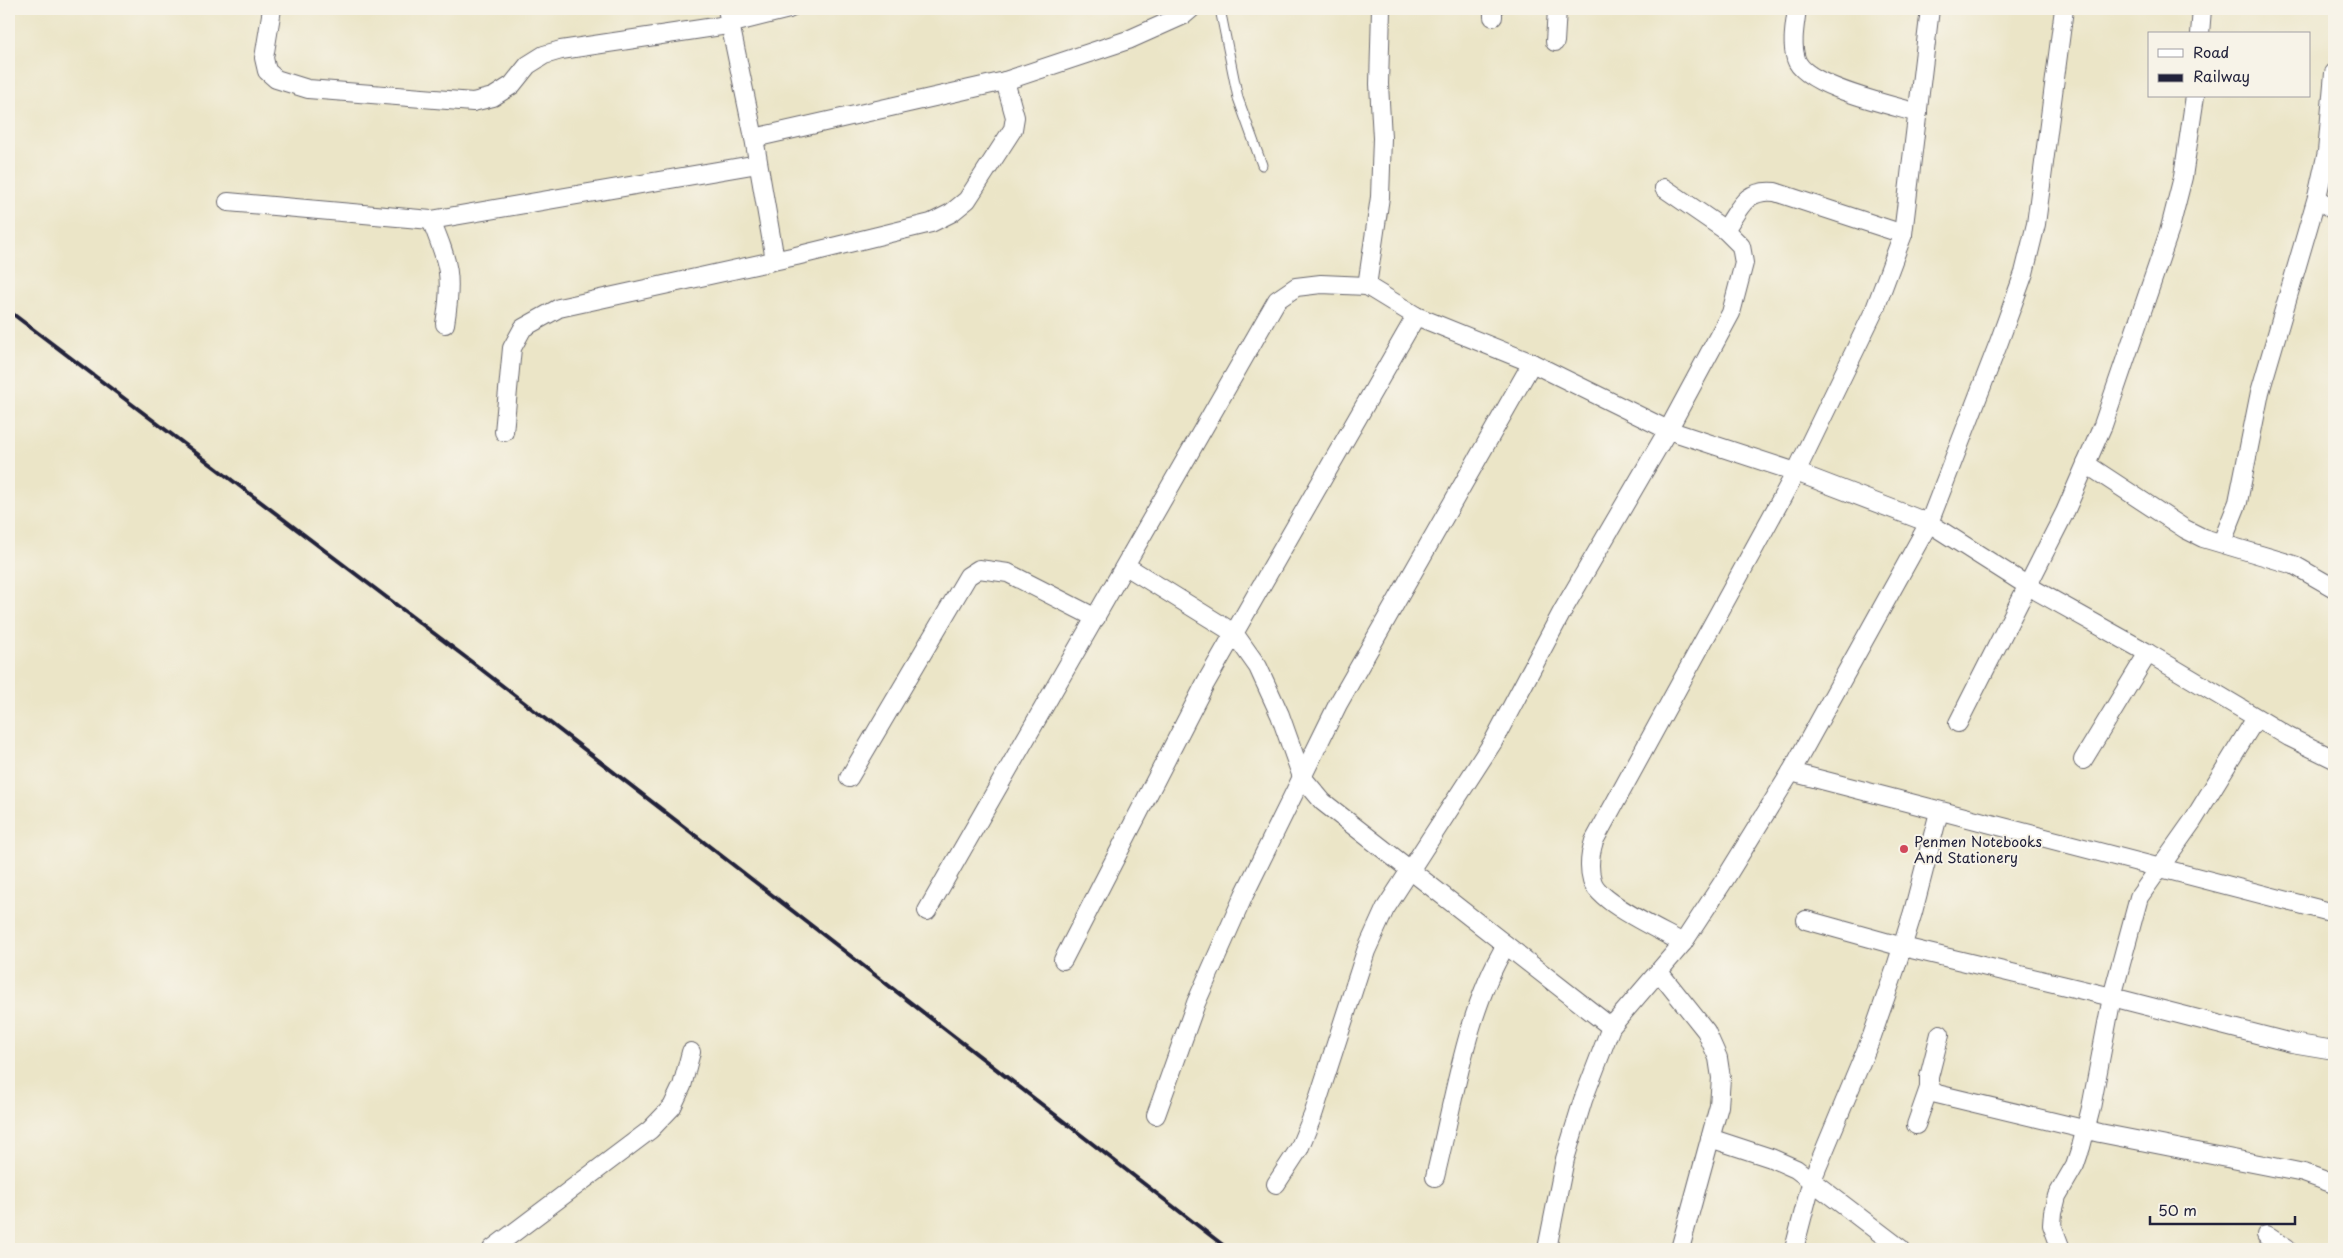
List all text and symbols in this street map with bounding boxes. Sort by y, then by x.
legend [2148,32,2310,98]
text: Road [2193,40,2229,63]
text: Railway [2193,64,2250,87]
place label: Penmen Notebooks And Stationery [1914,831,2042,868]
marker: Penmen Notebooks And Stationery [1898,843,1910,855]
scale bar [2150,1193,2296,1225]
text: 50 m [2158,1198,2197,1221]

